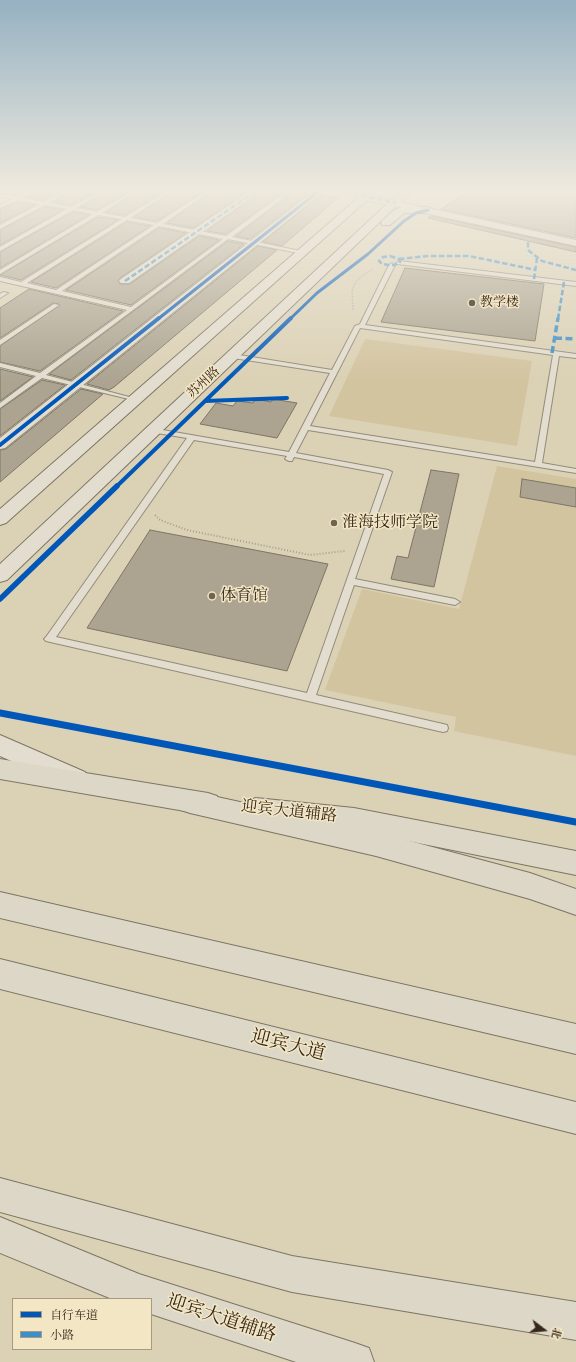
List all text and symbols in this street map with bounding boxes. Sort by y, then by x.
place label: 教学楼 [480,295,519,311]
marker: 教学楼 [467,298,477,308]
street label: 苏州路 [184,364,224,402]
place label: 淮海技师学院 [342,513,438,533]
marker: 淮海技师学院 [329,518,339,528]
place label: 体育馆 [220,586,268,606]
marker: 体育馆 [207,591,217,601]
street label: 迎宾大道辅路 [240,797,338,827]
street label: 迎宾大道 [248,1026,328,1066]
street label: 迎宾大道辅路 [163,1291,279,1347]
legend [12,1298,152,1350]
text: 自行车道 [50,1308,98,1323]
north arrow [524,1310,564,1350]
text: 北 [547,1326,564,1341]
text: 小路 [50,1328,74,1343]

